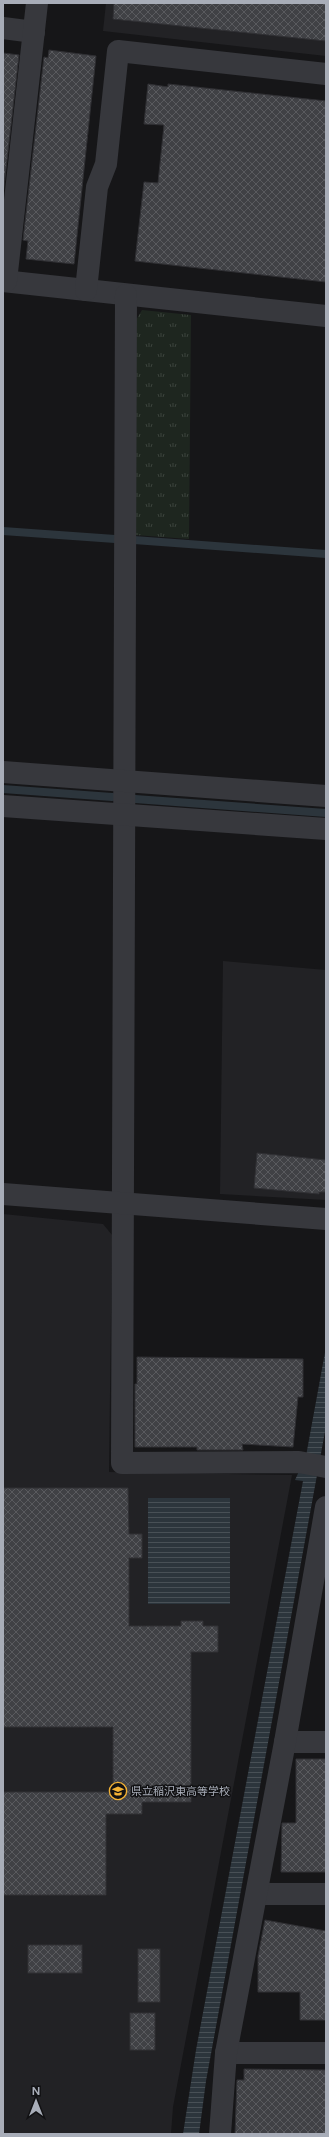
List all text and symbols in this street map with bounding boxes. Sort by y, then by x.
school or university icon: 県立稲沢東高等学校 [108,1781,128,1801]
place label: 県立稲沢東高等学校 [131,1785,230,1798]
north arrow [16,2081,56,2121]
text: N [32,2085,40,2098]

